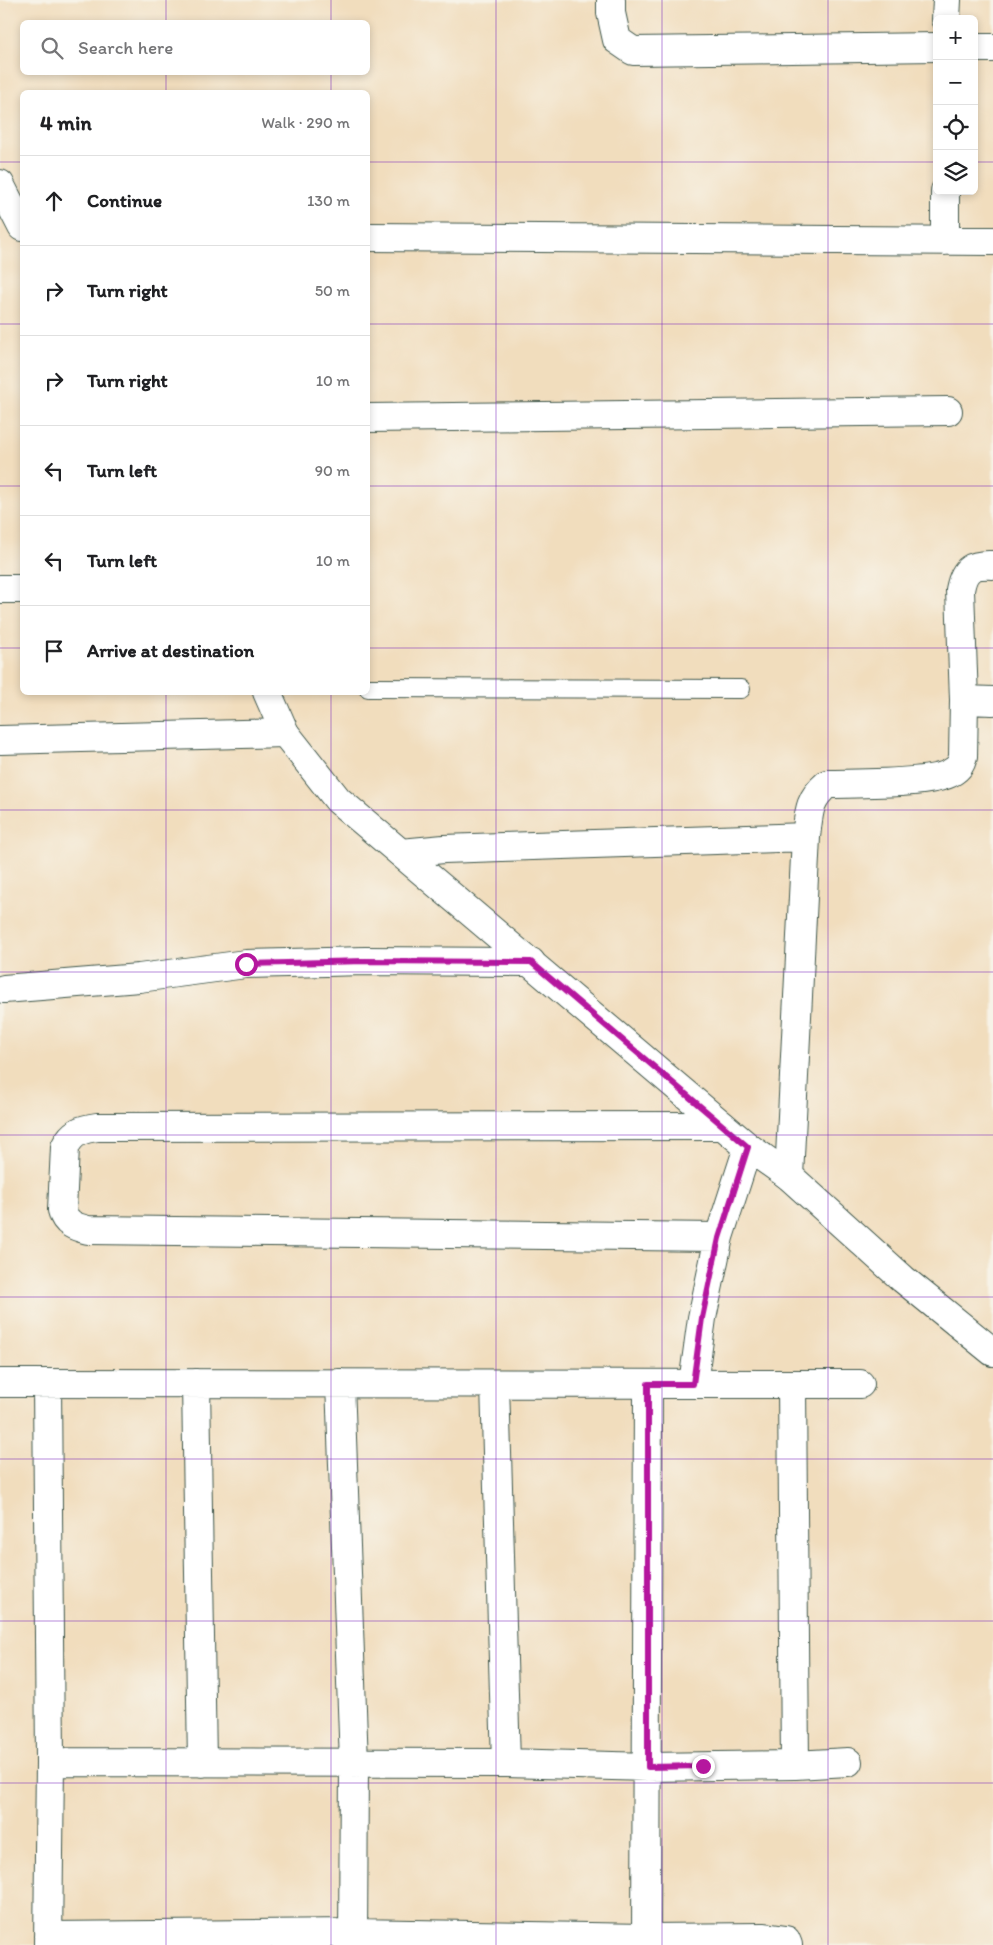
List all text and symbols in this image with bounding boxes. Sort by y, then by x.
map controls [933,15,978,195]
button: + [933,15,978,60]
search box [20,20,370,75]
icon: search [38,34,66,62]
text: Search here [78,36,173,59]
button: − [933,60,978,105]
button: locate [933,105,978,150]
text: 4 min [40,110,92,135]
text: Walk · 290 m [261,113,350,132]
button: layers [933,150,978,195]
icon: ahead [40,187,68,215]
text: Continue [87,189,162,212]
text: 130 m [307,191,350,210]
icon: right [40,277,68,305]
text: Turn right [87,279,168,302]
text: 50 m [315,281,350,300]
icon: right [40,367,68,395]
text: Turn right [87,369,168,392]
text: 10 m [316,371,350,390]
icon: left [40,457,68,485]
text: Turn left [87,459,157,482]
text: 90 m [315,461,350,480]
icon: left [40,547,68,575]
text: Turn left [87,549,157,572]
text: 10 m [316,551,350,570]
icon: arrive [40,637,68,665]
text: Arrive at destination [87,639,254,662]
route start [235,953,258,976]
route end [692,1755,715,1778]

